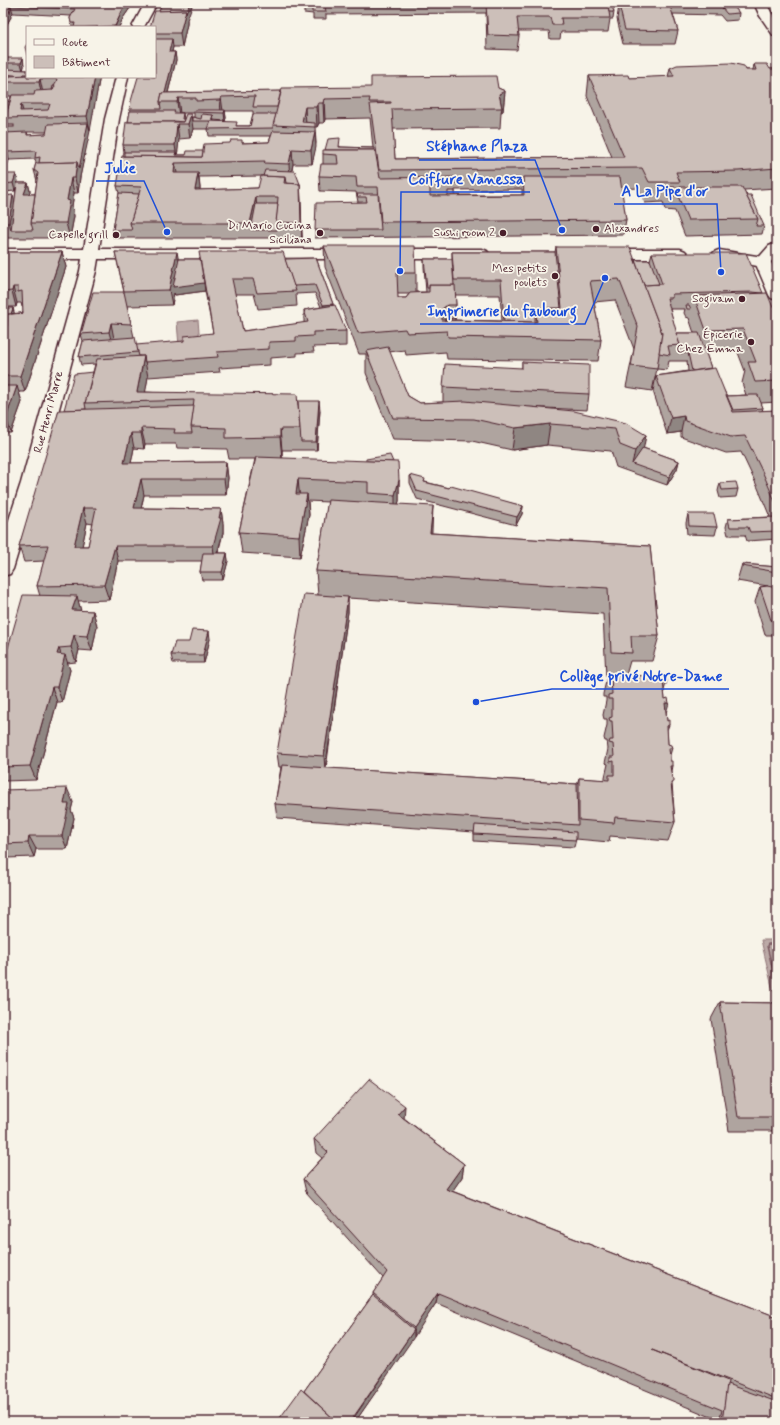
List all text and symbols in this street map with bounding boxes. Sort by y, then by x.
legend [26,26,156,78]
text: Route [62,35,88,51]
text: Bâtiment [62,55,111,71]
callout: Stéphane Plaza [419,133,535,160]
text: Stéphane Plaza [426,137,528,157]
callout: Julie [96,154,144,181]
text: Julie [104,159,136,179]
callout: Coiffure Vanessa [401,165,530,192]
text: Coiffure Vanessa [408,170,524,190]
callout: A La Pipe d'or [614,177,717,204]
text: A La Pipe d'or [622,182,709,202]
place label: Di Mario Cucina Siciliana [227,218,312,248]
place label: Alexandres [604,221,660,237]
marker: Alexandres [591,224,601,234]
place label: Sushi room 2 [434,225,495,241]
place label: Capelle grill [48,227,108,244]
marker: Di Mario Cucina Siciliana [315,228,325,238]
marker: Sushi room 2 [498,228,508,238]
marker: Capelle grill [111,230,121,240]
place label: Mes petits poulets [492,261,548,291]
marker: Mes petits poulets [550,271,560,281]
place label: Sogivam [692,291,734,308]
marker: Sogivam [737,294,747,304]
callout: Imprimerie du faubourg [420,297,585,324]
text: Imprimerie du faubourg [427,302,577,324]
place label: Épicerie Chez Emma [676,327,744,357]
marker: Épicerie Chez Emma [746,337,756,347]
street label: Rue Henri Marre [30,369,68,455]
callout: Collège privé Notre-Dame [552,662,729,689]
text: Collège privé Notre-Dame [559,667,723,688]

